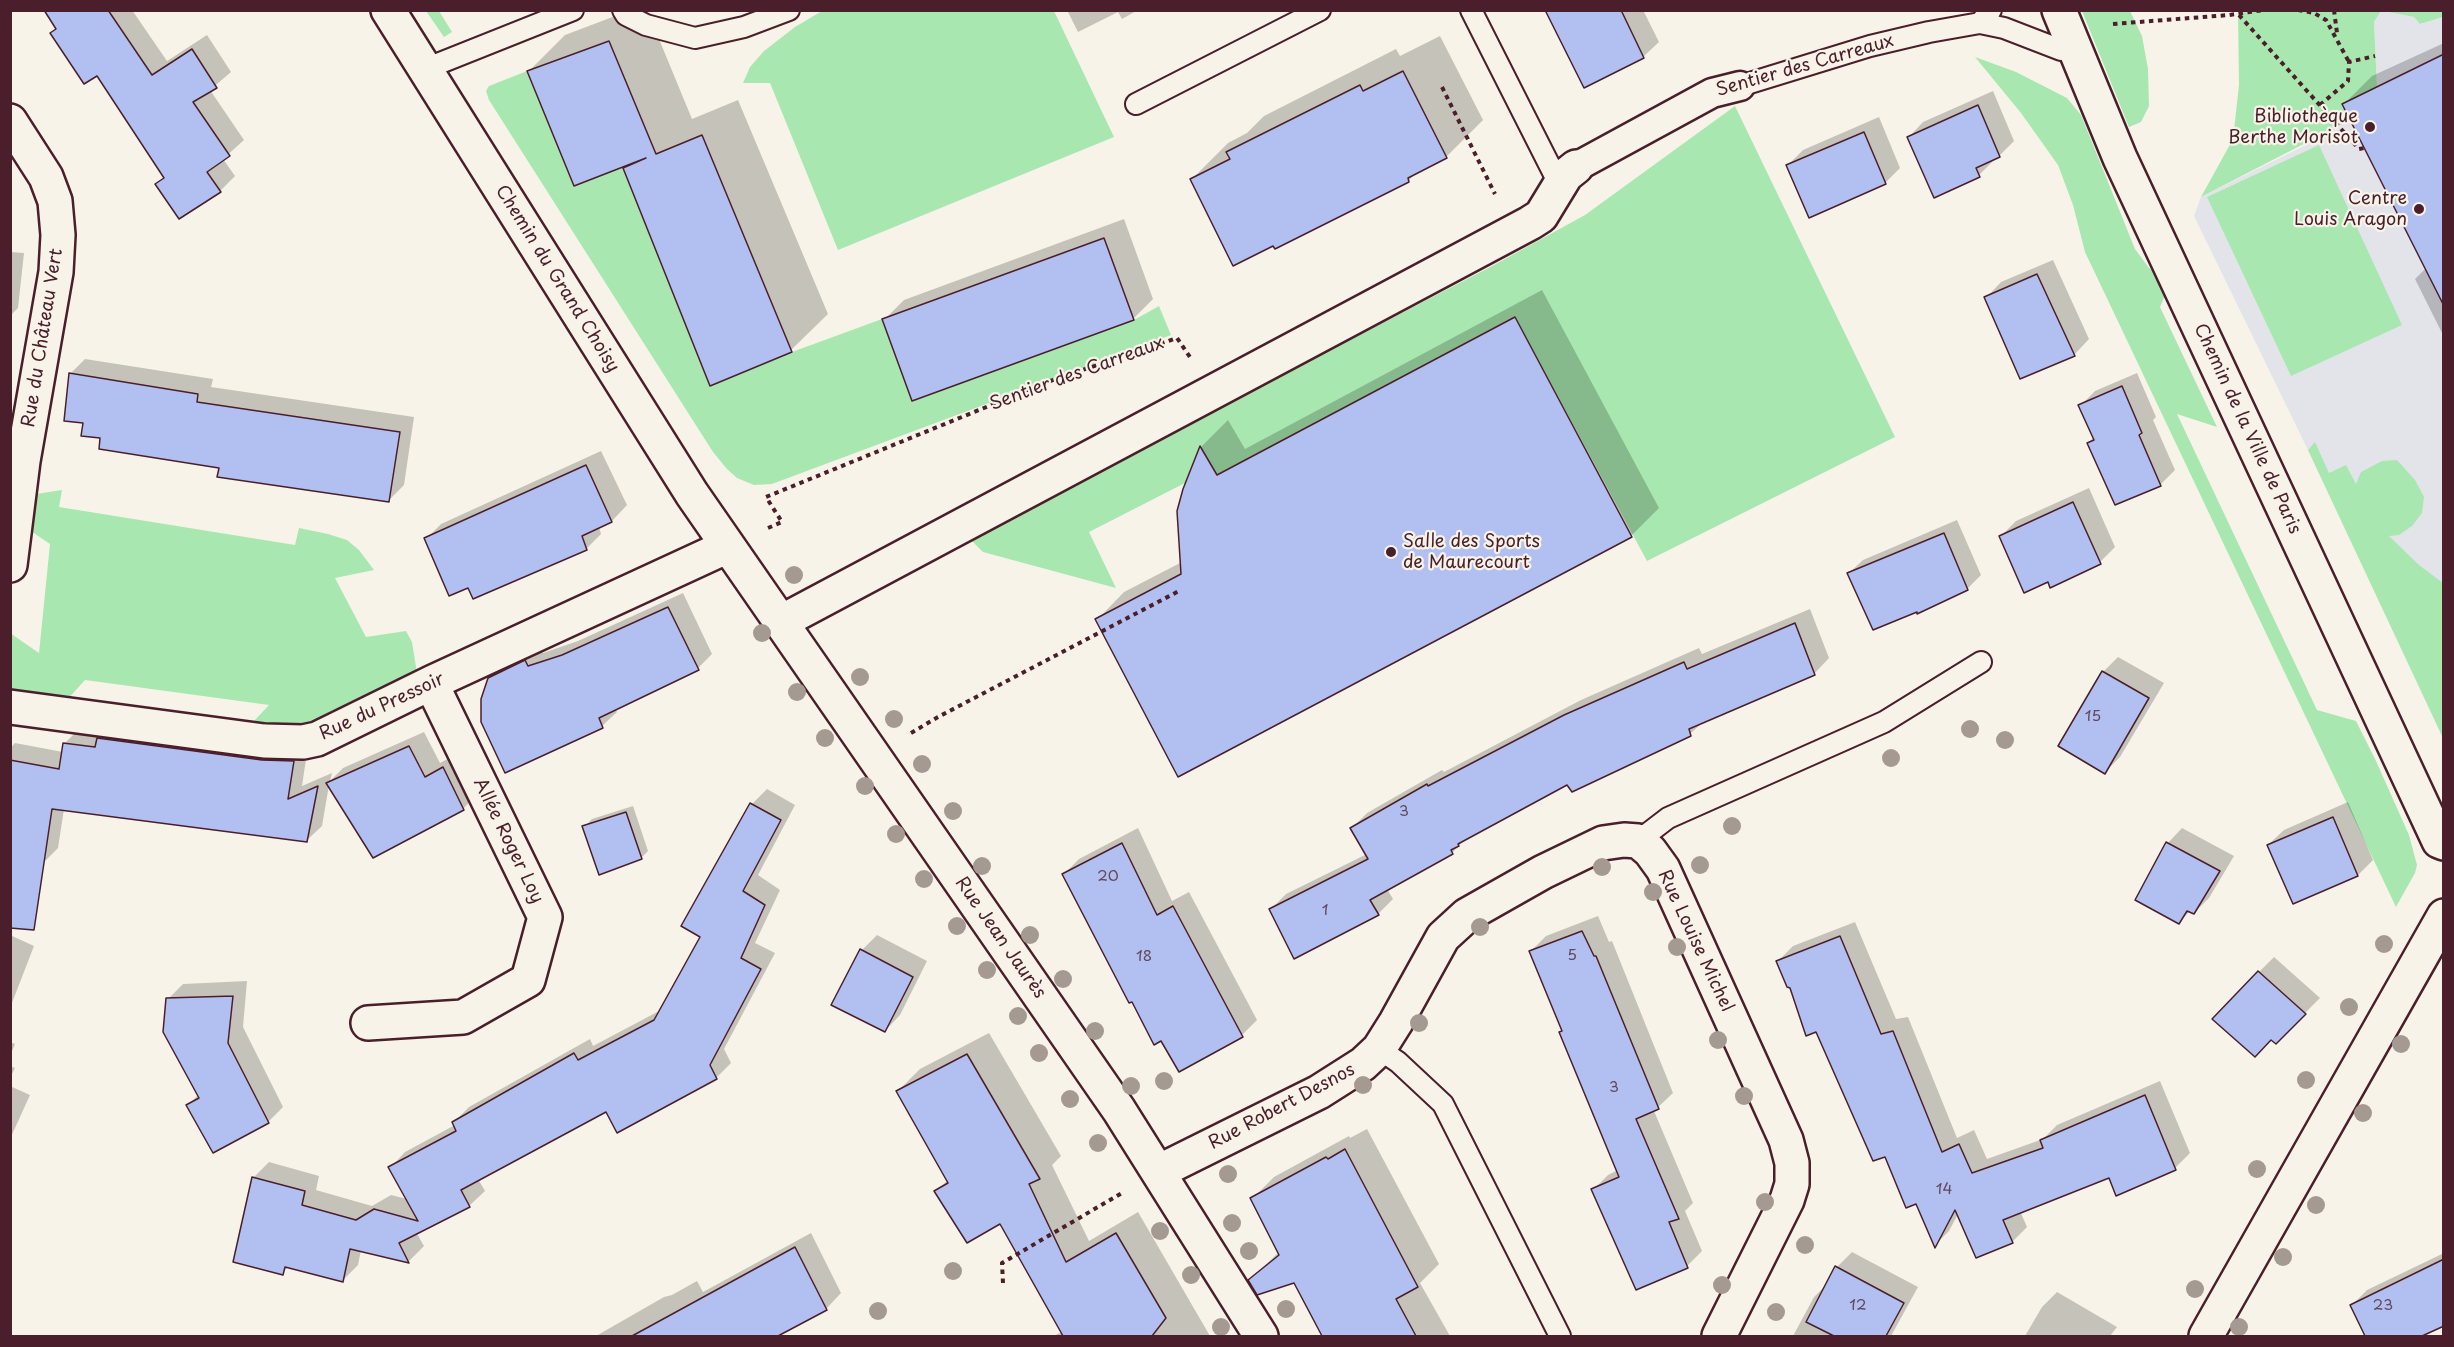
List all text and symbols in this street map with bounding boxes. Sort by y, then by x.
street label: Sentier des Carreaux [1714,30,1896,102]
place label: Bibliothèque Berthe Morisot [2228,106,2358,148]
marker: Bibliothèque Berthe Morisot [2363,120,2377,134]
street label: Chemin du Grand Choisy [490,181,624,377]
place label: Centre Louis Aragon [2294,188,2407,230]
marker: Centre Louis Aragon [2412,202,2426,216]
street label: Rue du Château Vert [18,247,68,429]
street label: Chemin de la Ville de Paris [2189,320,2305,538]
street label: Sentier des Carreaux [987,332,1167,416]
place label: Salle des Sports de Maurecourt [1403,531,1540,574]
marker: Salle des Sports de Maurecourt [1384,545,1398,559]
street label: Rue du Pressoir [316,669,448,745]
house number: 15 [2085,708,2101,726]
street label: Allée Roger Loy [468,775,548,907]
house number: 3 [1399,803,1409,821]
street label: Rue Louise Michel [1653,867,1737,1015]
house number: 20 [1097,868,1119,886]
street label: Rue Jean Jaurès [950,873,1050,1003]
house number: 1 [1322,902,1328,920]
house number: 5 [1567,947,1577,965]
house number: 18 [1136,948,1152,966]
street label: Rue Robert Desnos [1205,1059,1359,1155]
house number: 3 [1609,1079,1619,1097]
house number: 14 [1936,1181,1952,1199]
house number: 12 [1849,1297,1867,1315]
house number: 23 [2373,1297,2393,1315]

